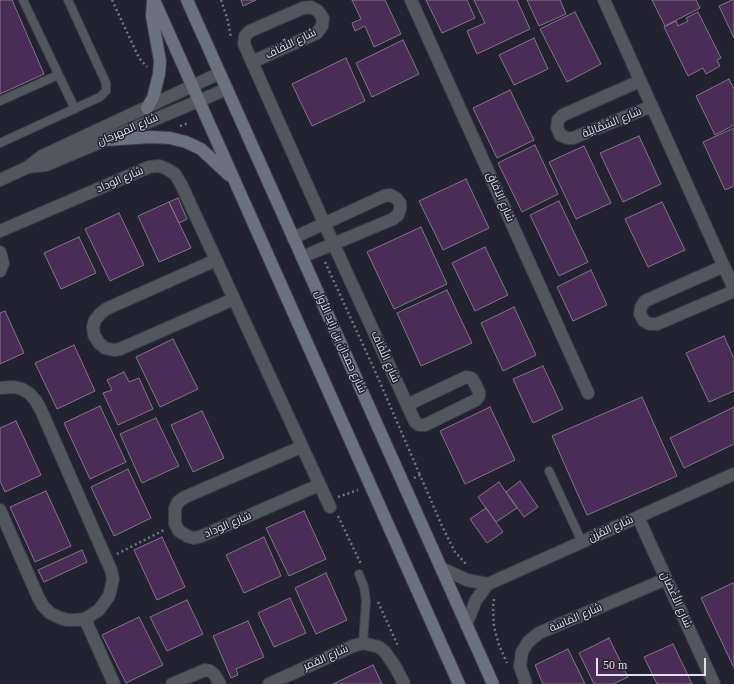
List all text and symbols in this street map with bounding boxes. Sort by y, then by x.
street label: شارع النِّفَاف [263,26,319,62]
street label: شارع السَّمَّالِيَّة [580,105,644,141]
street label: شارع المهرجان [96,111,160,149]
street label: شارع الوداد [94,164,146,196]
street label: شارع الآفاق [483,170,517,224]
street label: شارع حمدان بن زايد الأول [311,289,369,395]
street label: شارع النِّفَاف [368,329,402,385]
street label: شارع الوداد [202,509,254,541]
street label: شارع المُزْن [586,513,636,545]
street label: شارع الأَغْصَان [657,570,695,630]
street label: شارع المَاسَة [548,601,604,635]
street label: شارع القمر [301,642,351,674]
scale bar [598,650,708,676]
text: 50 m [603,658,627,672]

